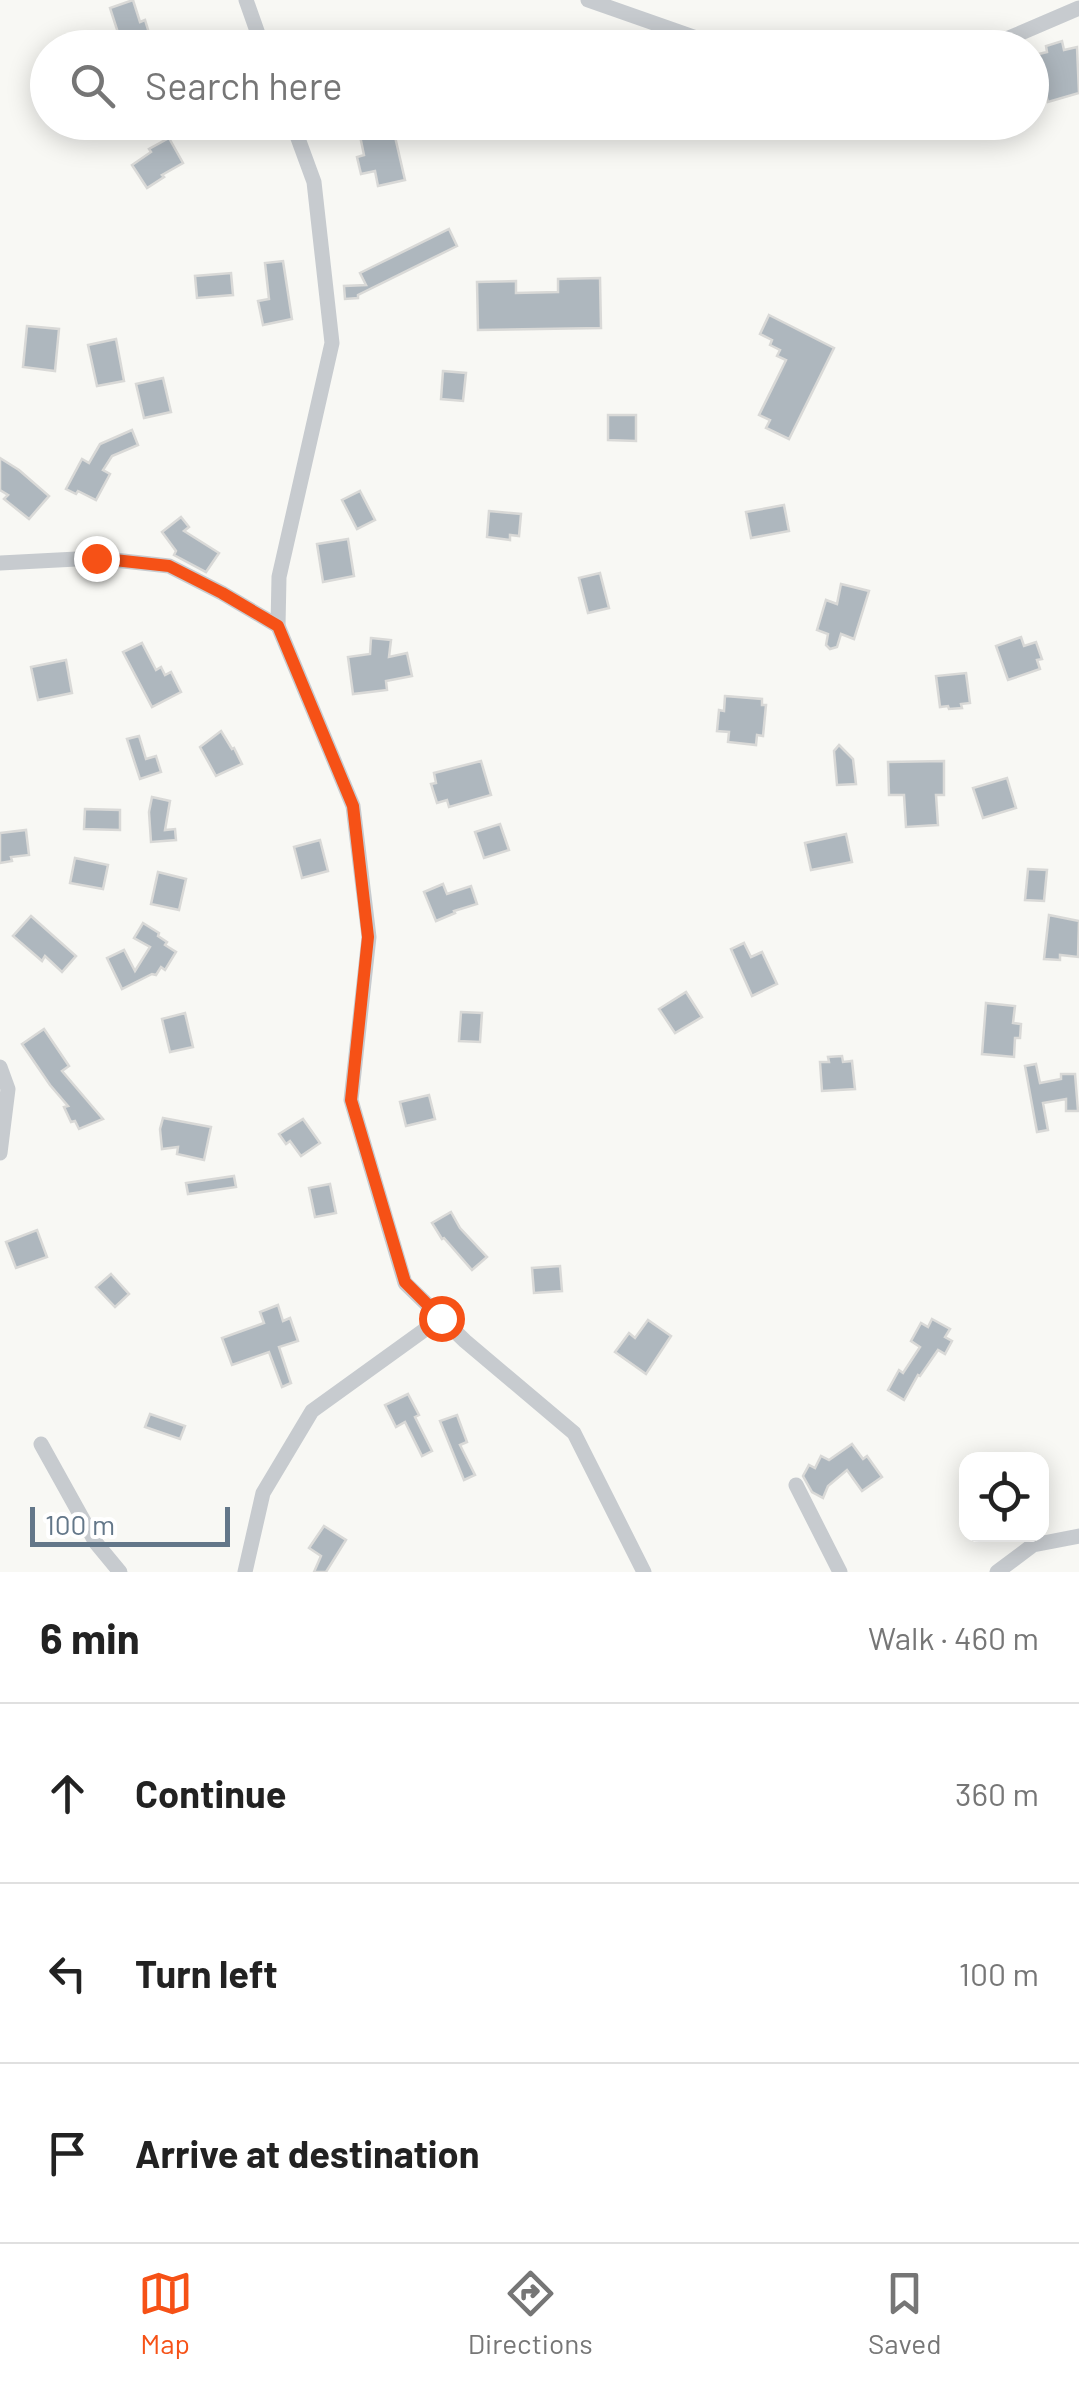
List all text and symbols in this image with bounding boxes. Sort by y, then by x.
search box [30,30,1049,140]
icon: search [65,58,120,113]
text: Search here [145,62,343,108]
route end [74,536,120,582]
route start [419,1296,465,1342]
map controls [959,1452,1049,1542]
button: locate [959,1452,1049,1542]
scale bar [30,1502,230,1546]
text: 100 m [45,1507,115,1541]
text: 6 min [40,1612,140,1662]
text: Walk · 460 m [868,1618,1039,1656]
icon: ahead [40,1766,95,1821]
text: Continue [135,1770,286,1816]
text: 360 m [955,1774,1039,1812]
icon: left [40,1946,95,2001]
text: Turn left [135,1950,278,1996]
text: 100 m [959,1954,1039,1992]
icon: arrive [40,2126,95,2181]
text: Arrive at destination [135,2130,480,2176]
tab: Map [138,2266,193,2360]
tab: Directions [468,2266,593,2360]
tab: Saved [868,2266,941,2360]

